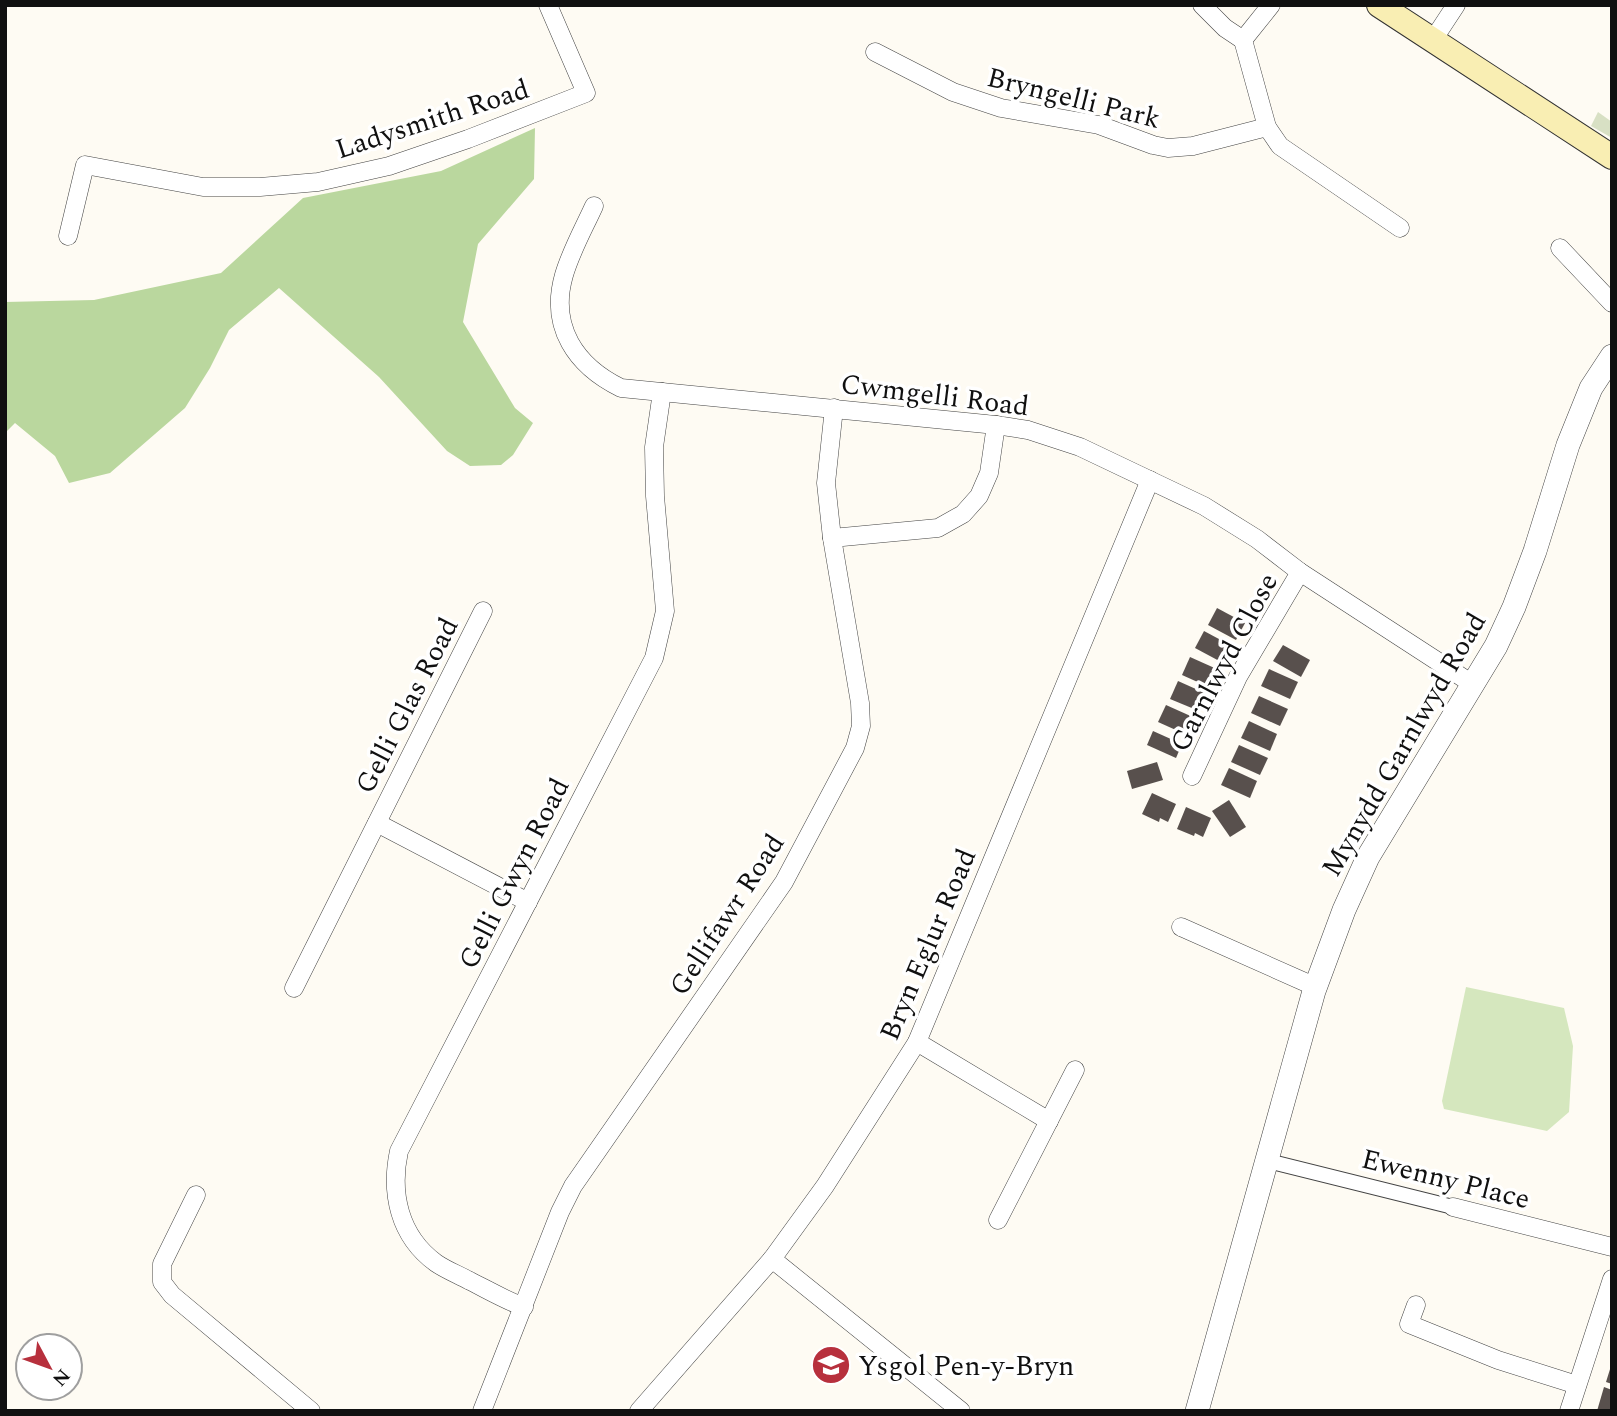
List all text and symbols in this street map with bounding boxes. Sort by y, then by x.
street label: Bryngelli Park [982,56,1165,141]
street label: Ladysmith Road [330,68,535,171]
street label: Cwmgelli Road [838,363,1031,428]
street label: Garnlwyd Close [1159,565,1290,760]
street label: Mynydd Garnlwyd Road [1311,604,1498,885]
street label: Gelli Glas Road [344,610,470,801]
street label: Gelli Gwyn Road [448,770,581,977]
street label: Gellifawr Road [659,825,796,1004]
street label: Bryn Eglur Road [869,842,988,1047]
street label: Ewenny Place [1357,1138,1534,1221]
north arrow [14,1332,84,1402]
school or university icon: Ysgol Pen-y-Bryn [810,1344,852,1386]
place label: Ysgol Pen-y-Bryn [858,1345,1074,1388]
text: N [45,1362,77,1393]

